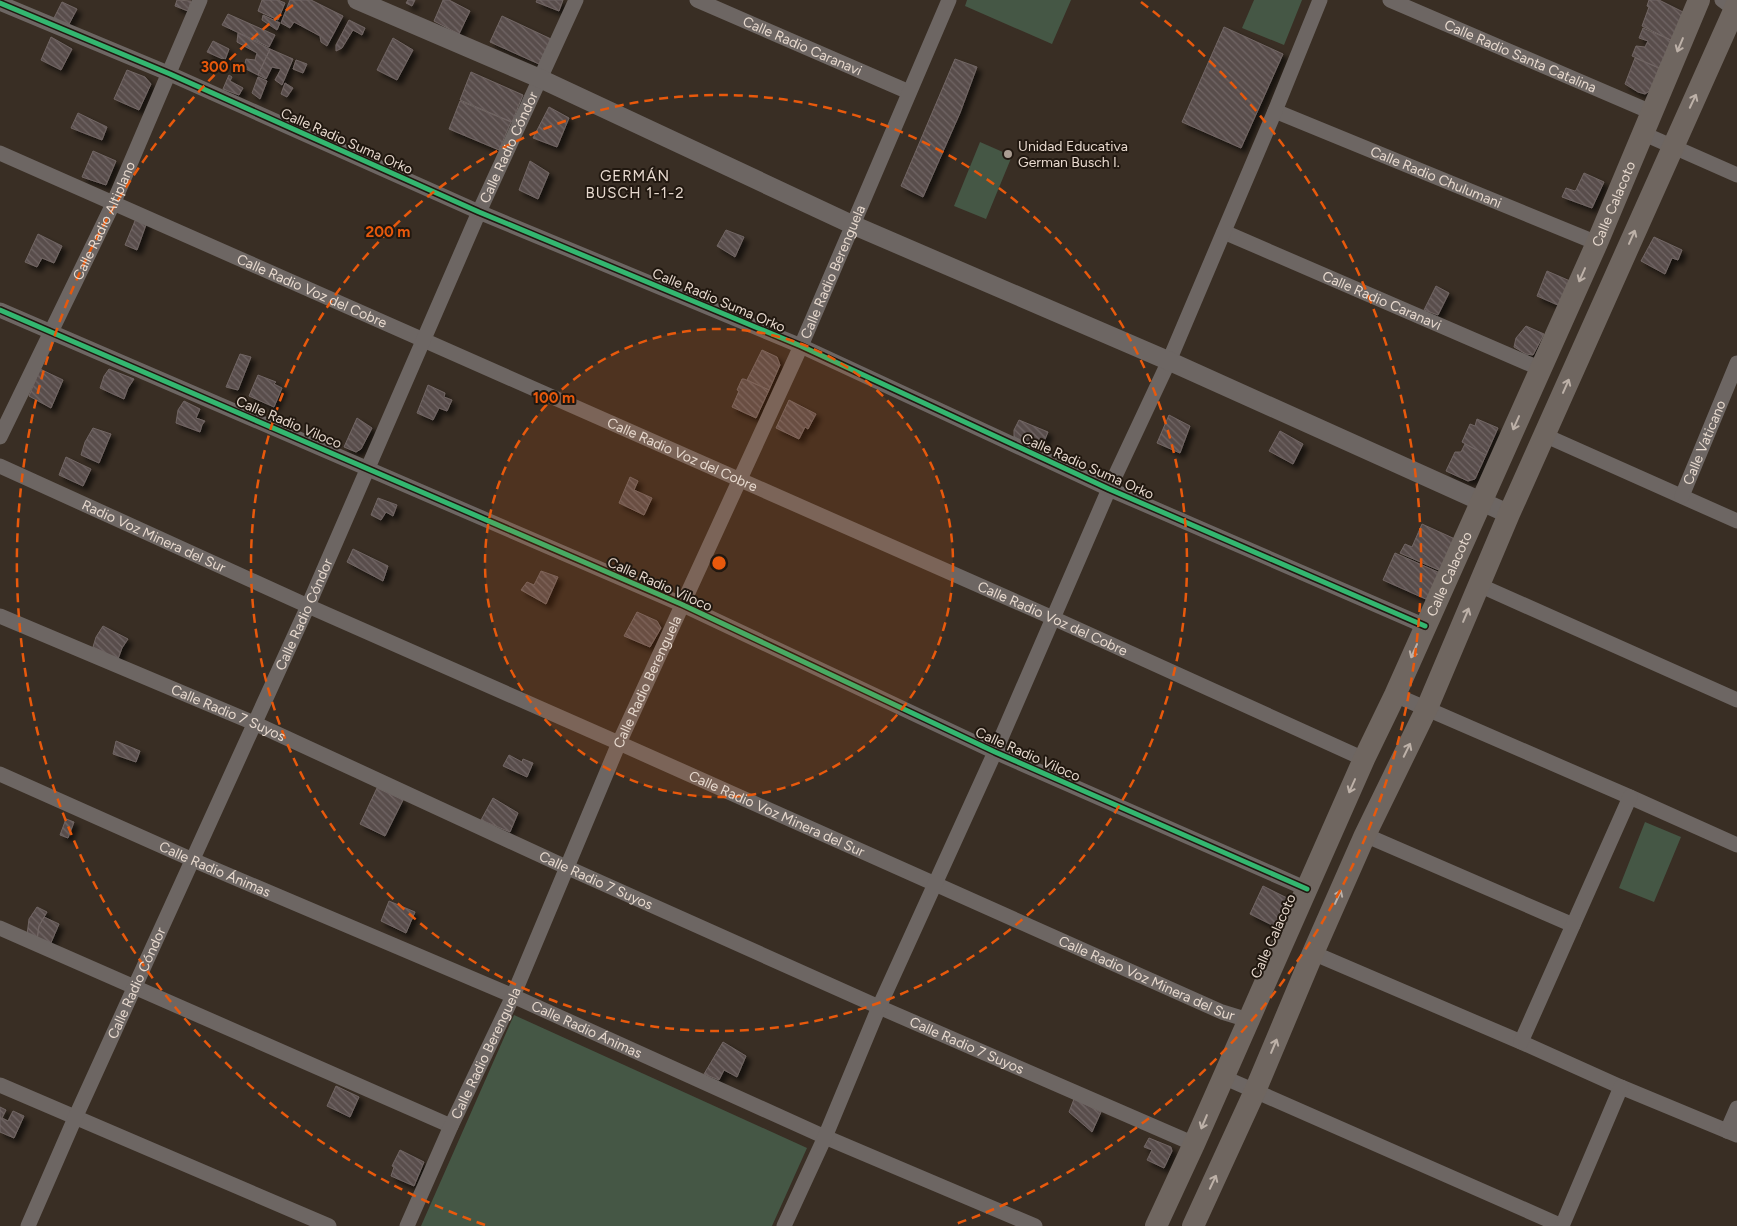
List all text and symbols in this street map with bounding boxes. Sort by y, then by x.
street label: Calle Radio Caranavi [740,13,864,80]
street label: Calle Radio Santa Catalina [1442,16,1599,97]
one-way arrow [1675,37,1685,52]
text: 300 m [201,58,245,76]
street label: Calle Radio Cóndor [476,89,542,206]
one-way arrow [1688,94,1698,109]
street label: Calle Radio Suma Orko [278,105,415,178]
place label: Unidad Educativa German Busch I. [1018,138,1128,171]
street label: Calle Radio Chulumani [1368,143,1504,212]
marker: Unidad Educativa German Busch I. [1002,148,1014,160]
street label: Calle Radio Altiplano [69,159,139,283]
street label: Calle Calacoto [1588,159,1639,249]
district label: GERMÁN BUSCH 1-1-2 [585,167,685,202]
street label: Calle Radio Berenguela [797,203,869,341]
text: 200 m [366,223,410,241]
one-way arrow [1628,230,1637,245]
street label: Calle Radio Voz del Cobre [234,251,390,332]
street label: Calle Radio Suma Orko [650,265,788,336]
street label: Calle Radio Caranavi [1320,267,1444,334]
one-way arrow [1577,267,1587,282]
one-way arrow [1562,379,1572,394]
text: 100 m [533,389,575,407]
street label: Calle Radio Viloco [233,393,344,452]
street label: Calle Vaticano [1680,398,1730,487]
street label: Calle Radio Voz del Cobre [604,414,760,496]
one-way arrow [1511,415,1521,430]
street label: Calle Radio Suma Orko [1019,430,1156,503]
street label: Radio Voz Minera del Sur [79,496,228,577]
street label: Calle Calacoto [1423,529,1476,619]
street label: Calle Radio Viloco [605,554,715,615]
centre of rings [710,554,728,572]
street label: Calle Radio Cóndor [272,556,337,673]
street label: Calle Radio Voz del Cobre [975,578,1130,660]
one-way arrow [1462,608,1472,623]
street label: Calle Radio Berenguela [610,613,685,751]
one-way arrow [1409,643,1419,658]
street label: Calle Radio 7 Suyos [168,681,288,745]
street label: Calle Radio Viloco [973,724,1083,785]
one-way arrow [1402,743,1412,758]
street label: Calle Radio Voz Minera del Sur [686,767,867,861]
one-way arrow [1346,778,1356,793]
street label: Calle Radio Ánimas [156,838,273,901]
street label: Calle Radio 7 Suyos [536,848,655,914]
one-way arrow [1333,890,1343,905]
street label: Calle Calacoto [1247,891,1300,981]
street label: Calle Radio Cóndor [104,925,170,1042]
street label: Calle Radio Voz Minera del Sur [1056,932,1237,1024]
street label: Calle Radio Berenguela [448,985,525,1122]
street label: Calle Radio Ánimas [529,997,645,1062]
street label: Calle Radio 7 Suyos [907,1013,1026,1078]
one-way arrow [1269,1039,1279,1054]
one-way arrow [1198,1114,1208,1129]
one-way arrow [1209,1175,1218,1190]

